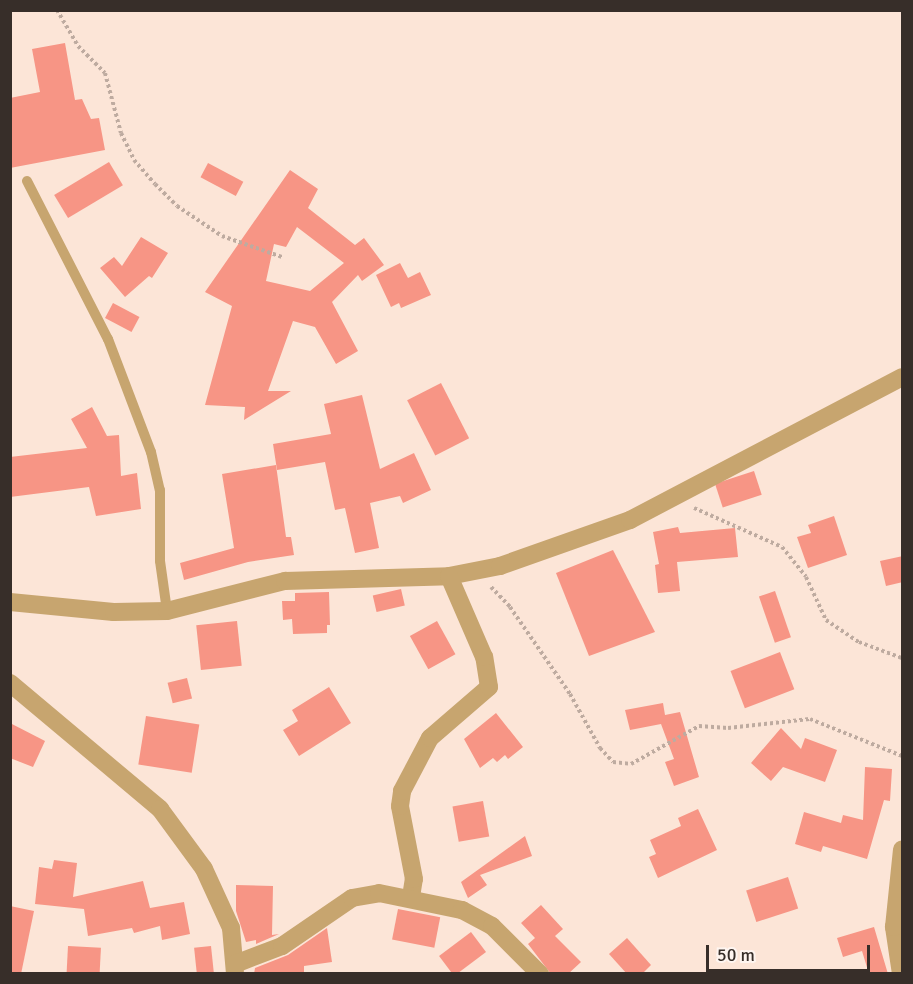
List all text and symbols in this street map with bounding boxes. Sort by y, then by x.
scale bar [709,933,872,971]
text: 50 m [717,944,755,966]

